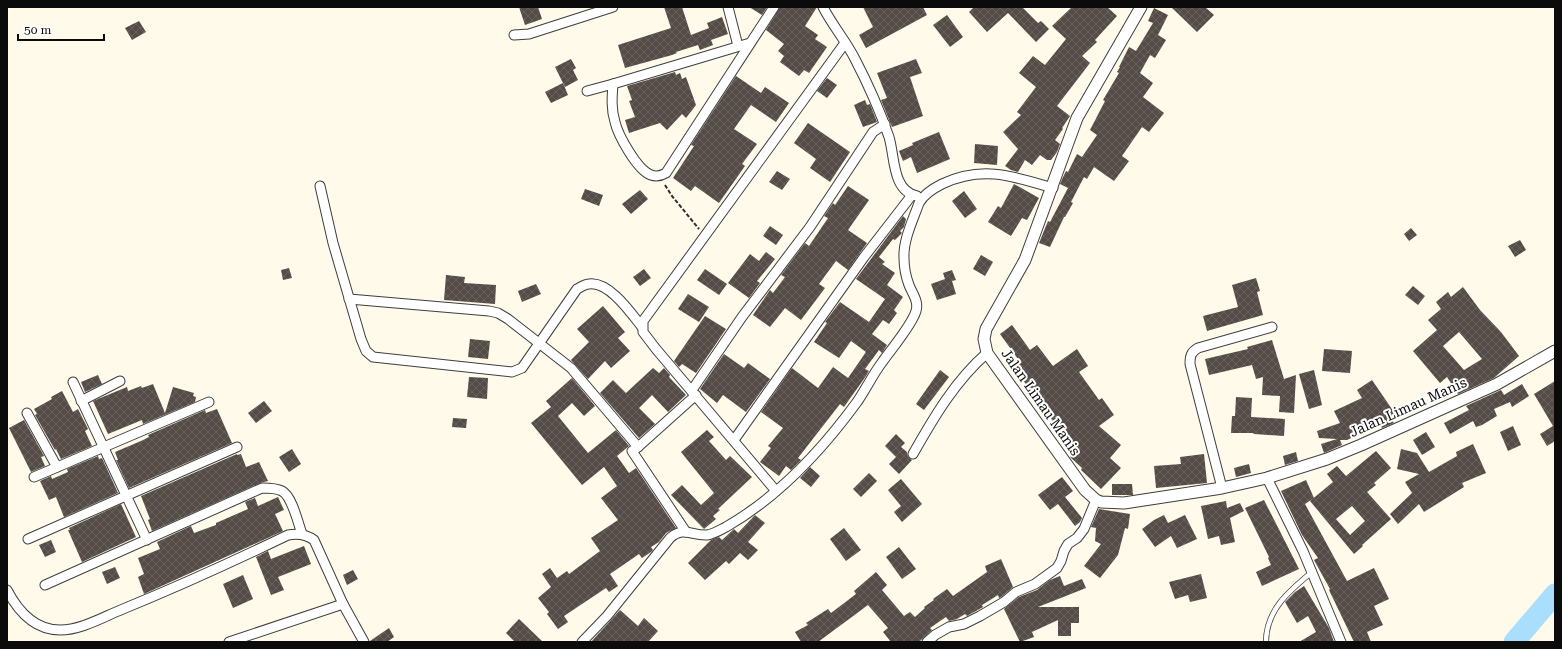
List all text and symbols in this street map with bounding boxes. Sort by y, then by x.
scale bar [18,16,104,42]
text: 50 m [24,23,51,37]
street label: Jalan Limau Manis [998,346,1084,459]
street label: Jalan Limau Manis [1347,374,1469,440]

